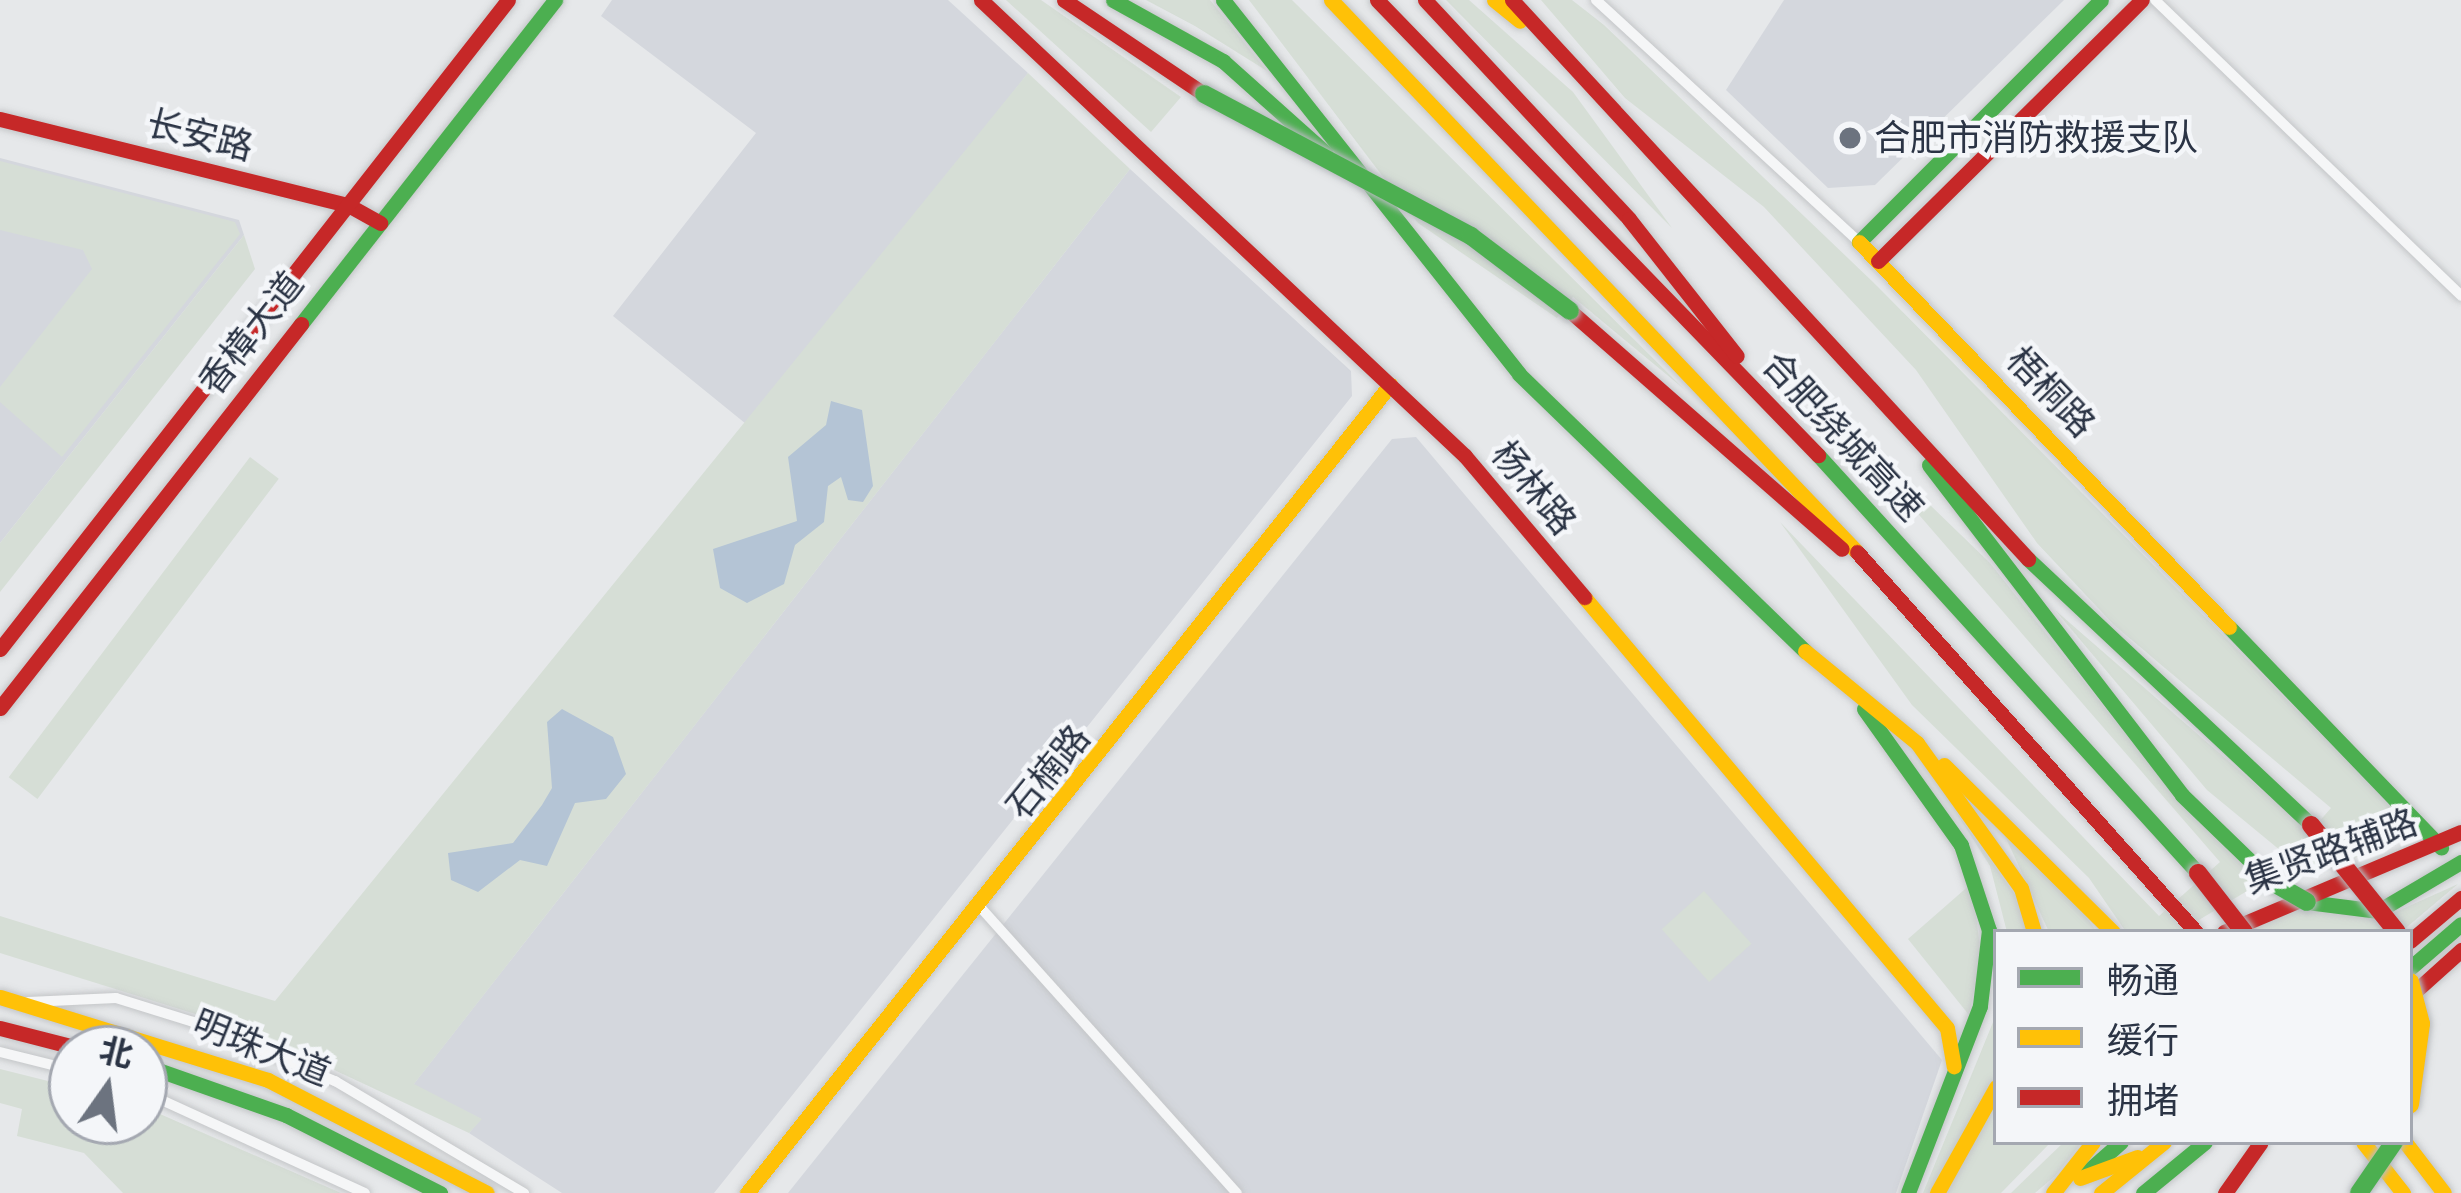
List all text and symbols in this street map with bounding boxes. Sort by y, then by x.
street label: 长安路 [142,101,258,169]
place label: 合肥市消防救援支队 [1874,116,2198,160]
marker: 合肥市消防救援支队 [1837,125,1863,151]
street label: 香樟大道 [190,263,312,403]
street label: 梧桐路 [1998,338,2104,446]
street label: 合肥绕城高速 [1754,342,1932,530]
street label: 杨林路 [1483,433,1585,543]
street label: 石楠路 [997,716,1099,828]
street label: 集贤路辅路 [2239,800,2423,902]
legend [1993,929,2413,1145]
text: 畅通 [2107,960,2179,1001]
street label: 明珠大道 [187,1001,337,1095]
text: 缓行 [2107,1020,2179,1061]
north arrow [48,1025,168,1145]
text: 北 [95,1030,137,1075]
text: 拥堵 [2107,1080,2179,1121]

